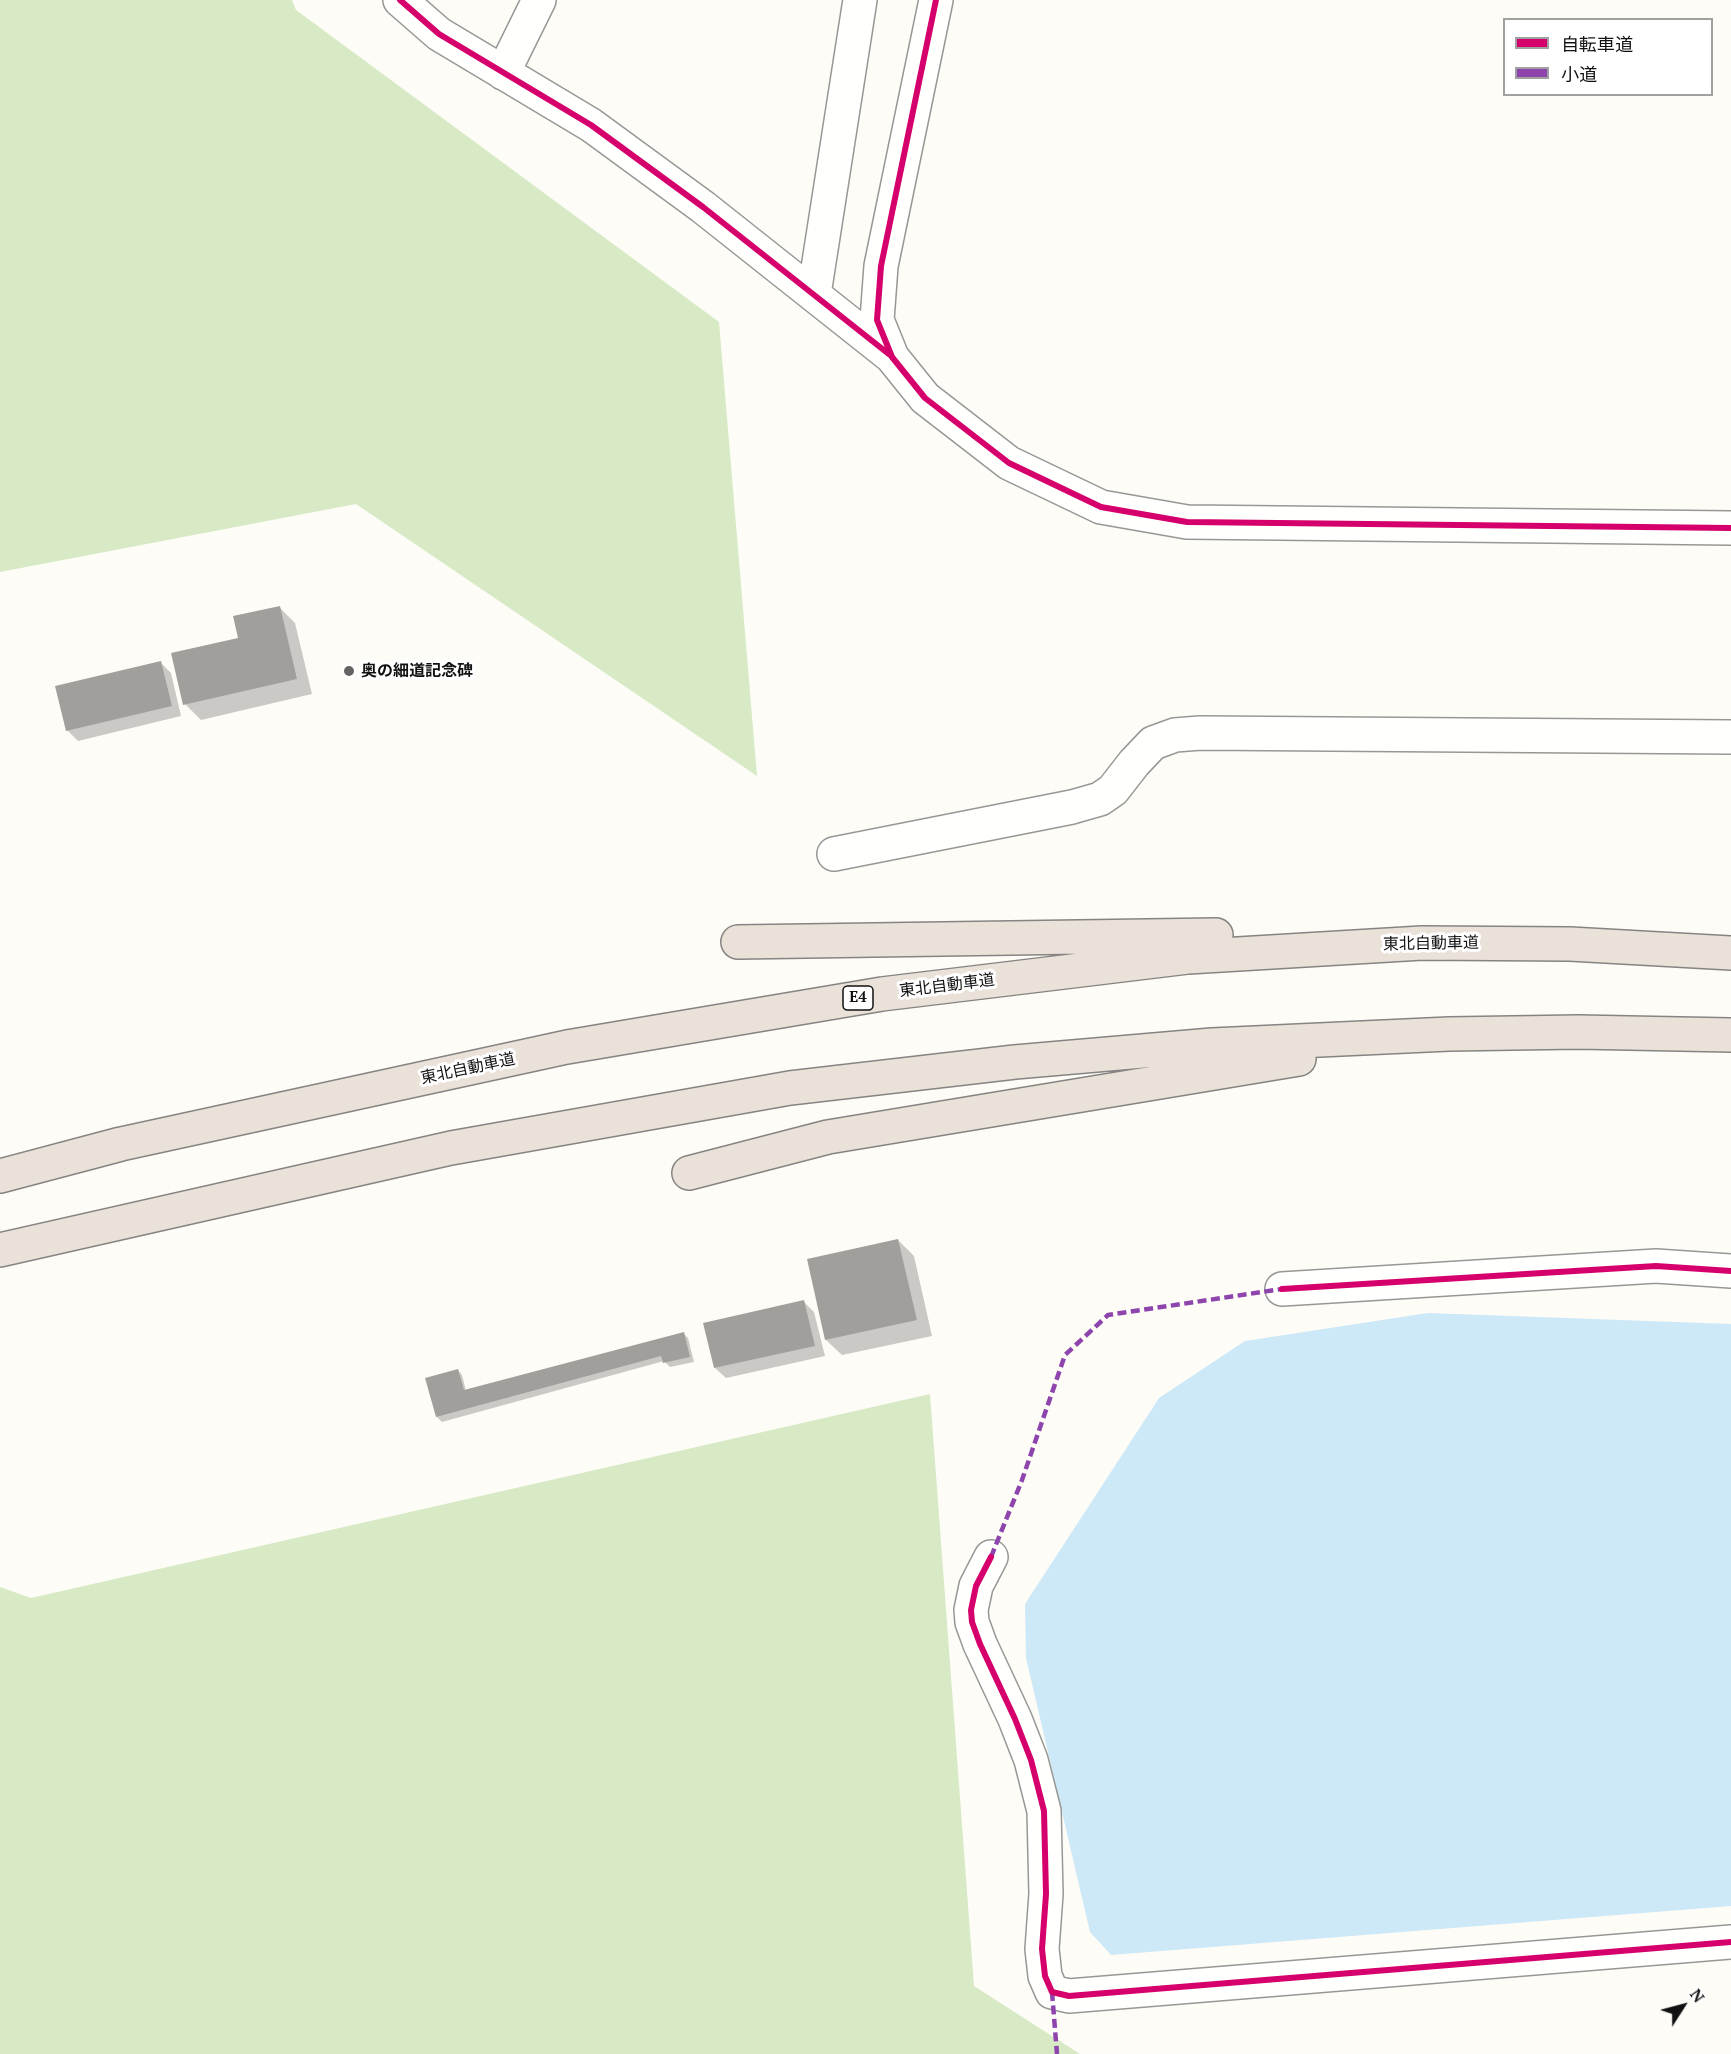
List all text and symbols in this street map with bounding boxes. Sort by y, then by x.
legend [1503,18,1713,96]
text: 自転車道 [1561,32,1633,56]
text: 小道 [1561,62,1597,86]
place label: 奥の細道記念碑 [361,661,473,681]
marker: 奥の細道記念碑 [342,664,356,678]
street label: 東北自動車道 [1383,934,1479,954]
street label: 東北自動車道 [898,971,996,1001]
road number: E4 [843,986,873,1010]
street label: 東北自動車道 [419,1050,517,1088]
north arrow [1653,1976,1713,2036]
text: N [1685,1984,1710,2007]

